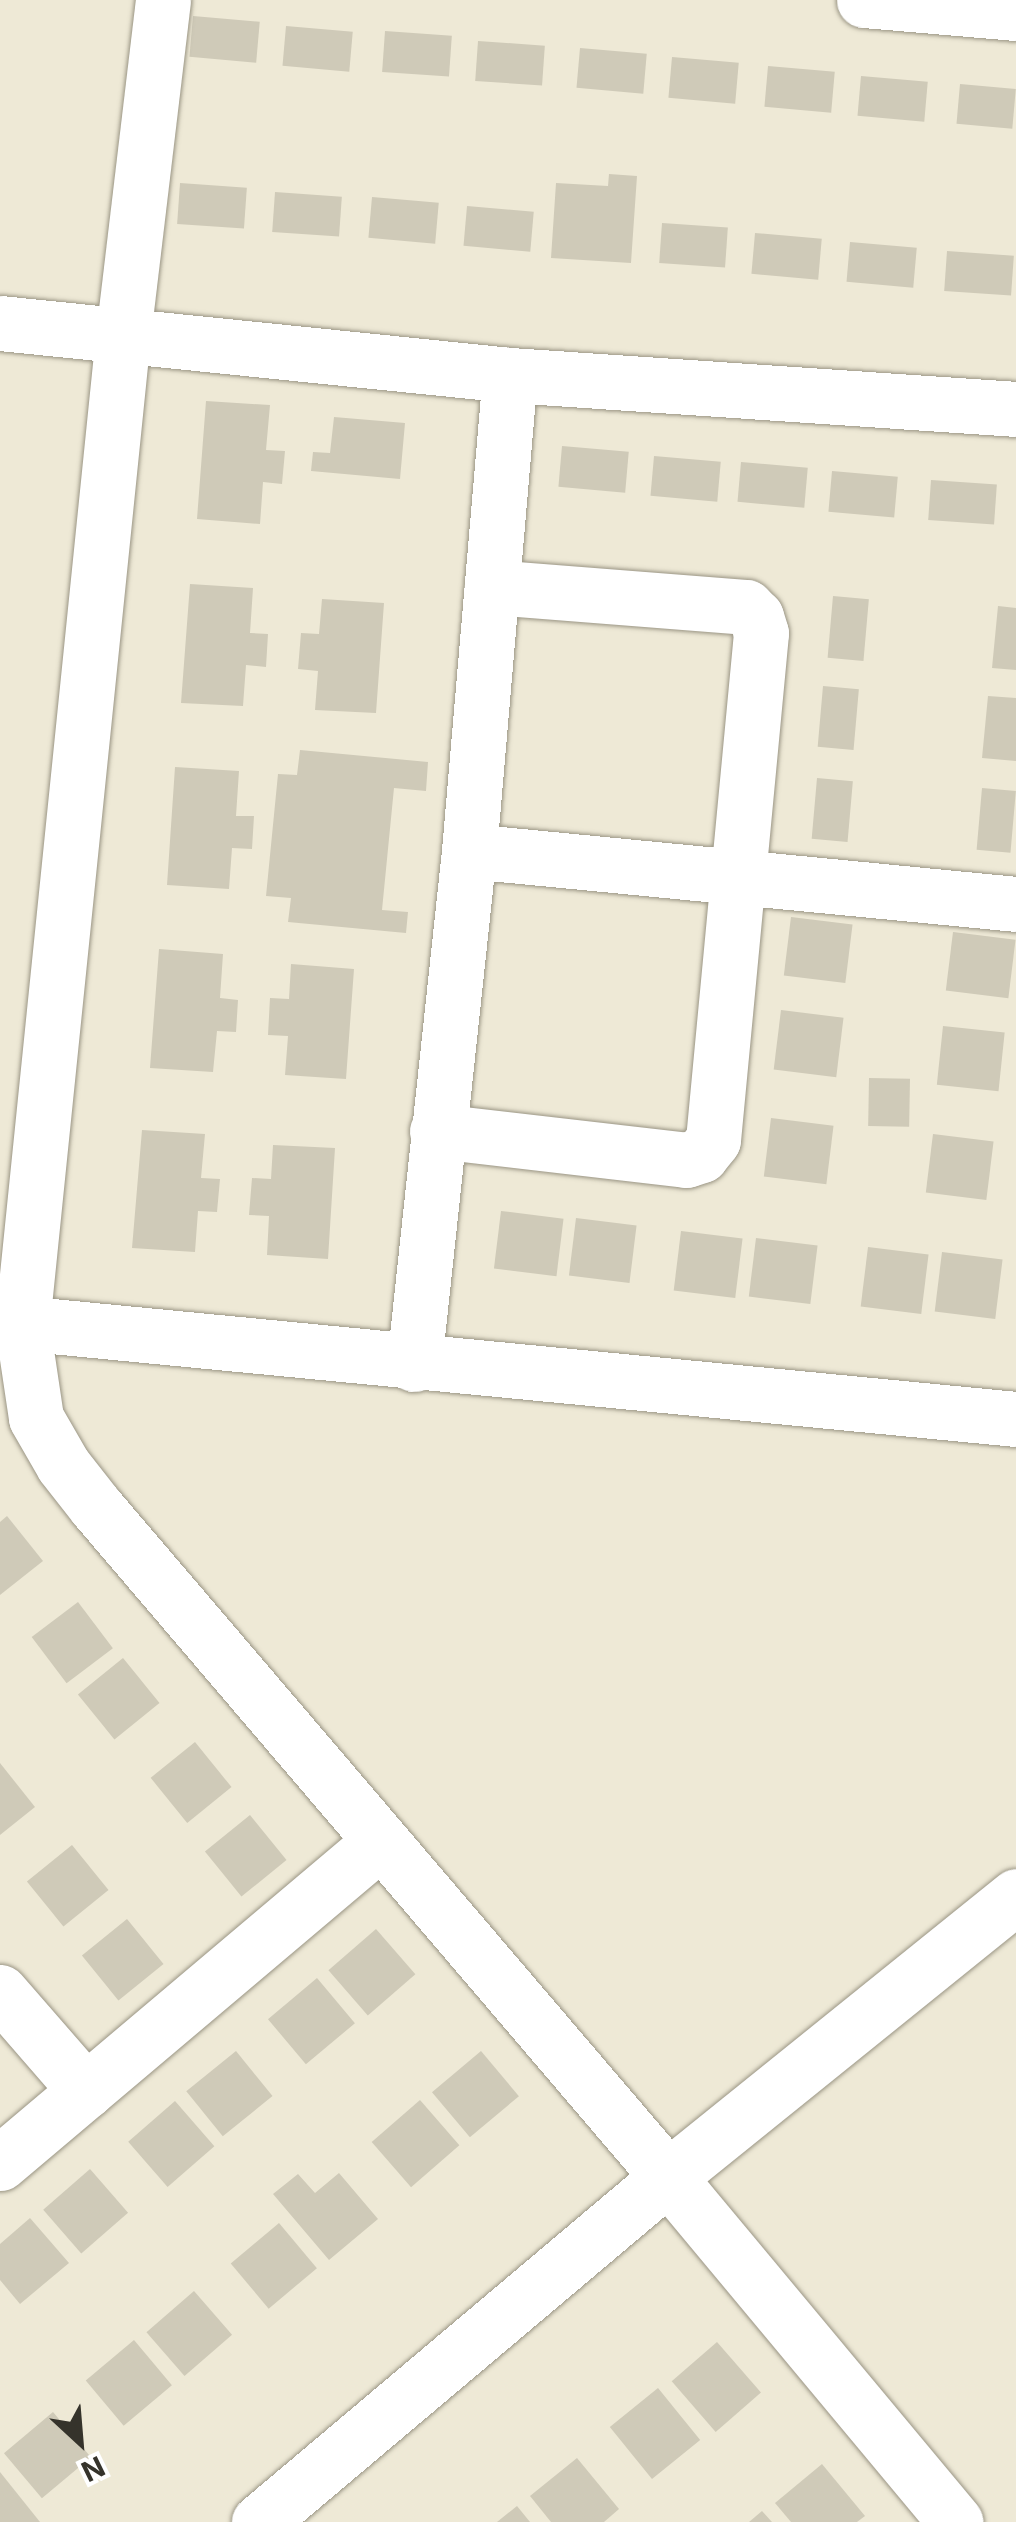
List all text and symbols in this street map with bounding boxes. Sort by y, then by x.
north arrow [30,2392,130,2492]
text: N [76,2449,110,2489]

